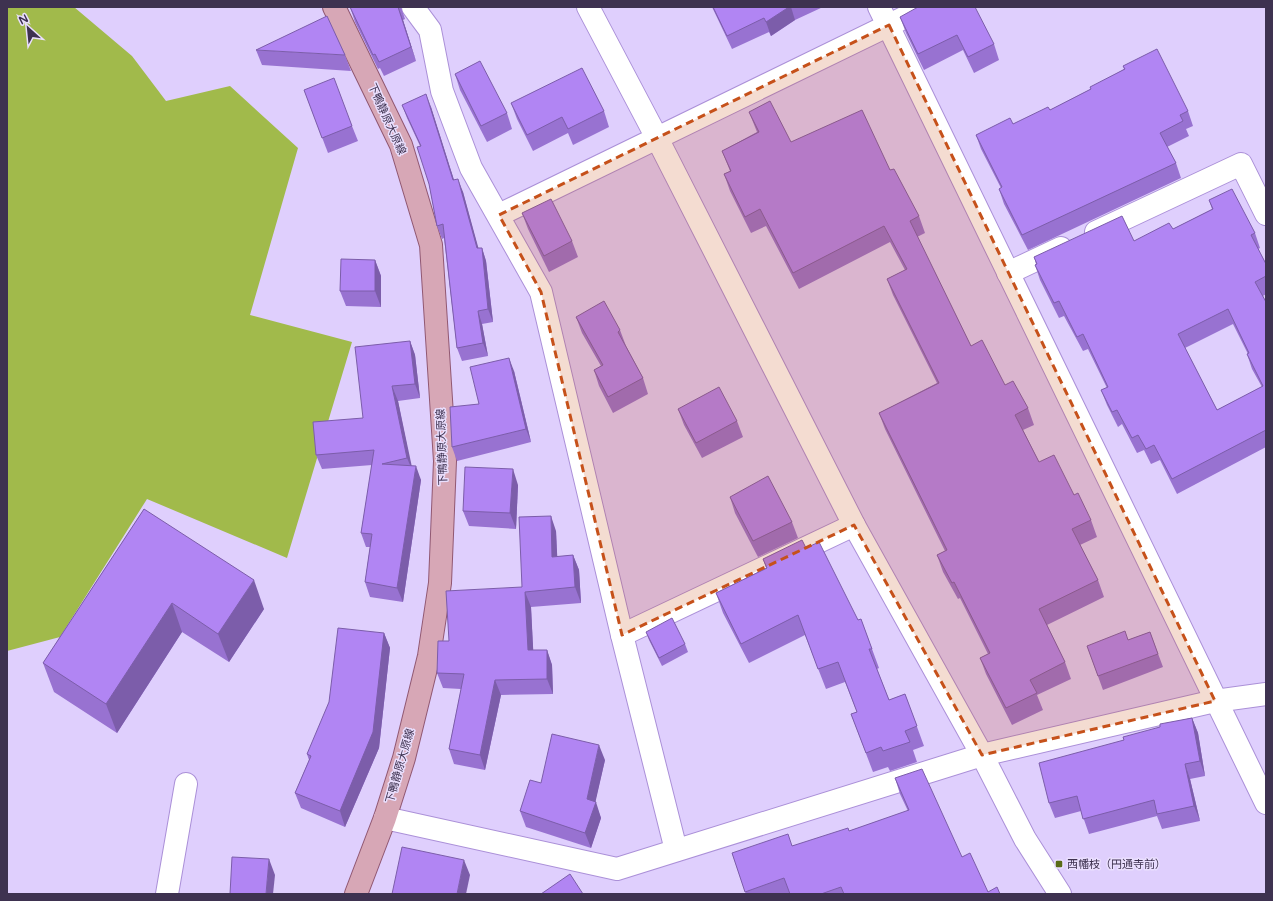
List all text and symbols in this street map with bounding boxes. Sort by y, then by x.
north arrow [8,8,48,48]
text: N [17,12,31,27]
street label: 下鴨静原大原線 [365,81,409,157]
street label: 下鴨静原大原線 [434,408,450,486]
street label: 下鴨静原大原線 [383,727,417,805]
place label: 西幡枝（円通寺前） [1067,858,1166,871]
marker: 西幡枝（円通寺前） [1054,859,1064,869]

